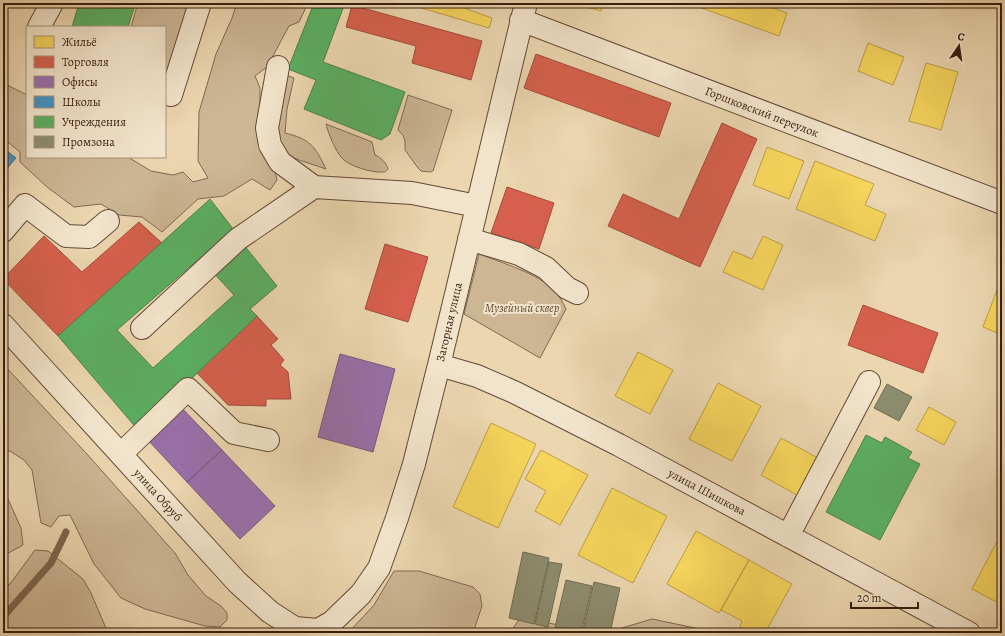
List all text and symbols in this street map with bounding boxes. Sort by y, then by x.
legend [26,26,166,158]
north arrow [939,26,979,66]
text: С [956,29,966,45]
text: Жильё [62,34,97,50]
text: Торговля [62,54,109,70]
text: Офисы [62,74,98,90]
street label: Горшковский переулок [703,83,821,141]
text: Школы [62,94,101,110]
text: Учреждения [62,114,126,130]
text: Промзона [62,134,115,150]
street label: Загорная улица [432,280,466,363]
park label: Музейный сквер [485,300,560,316]
street label: улица Шишкова [664,464,749,519]
street label: улица Обруб [129,465,186,525]
scale bar [851,584,918,610]
text: 20 m [857,590,881,606]

